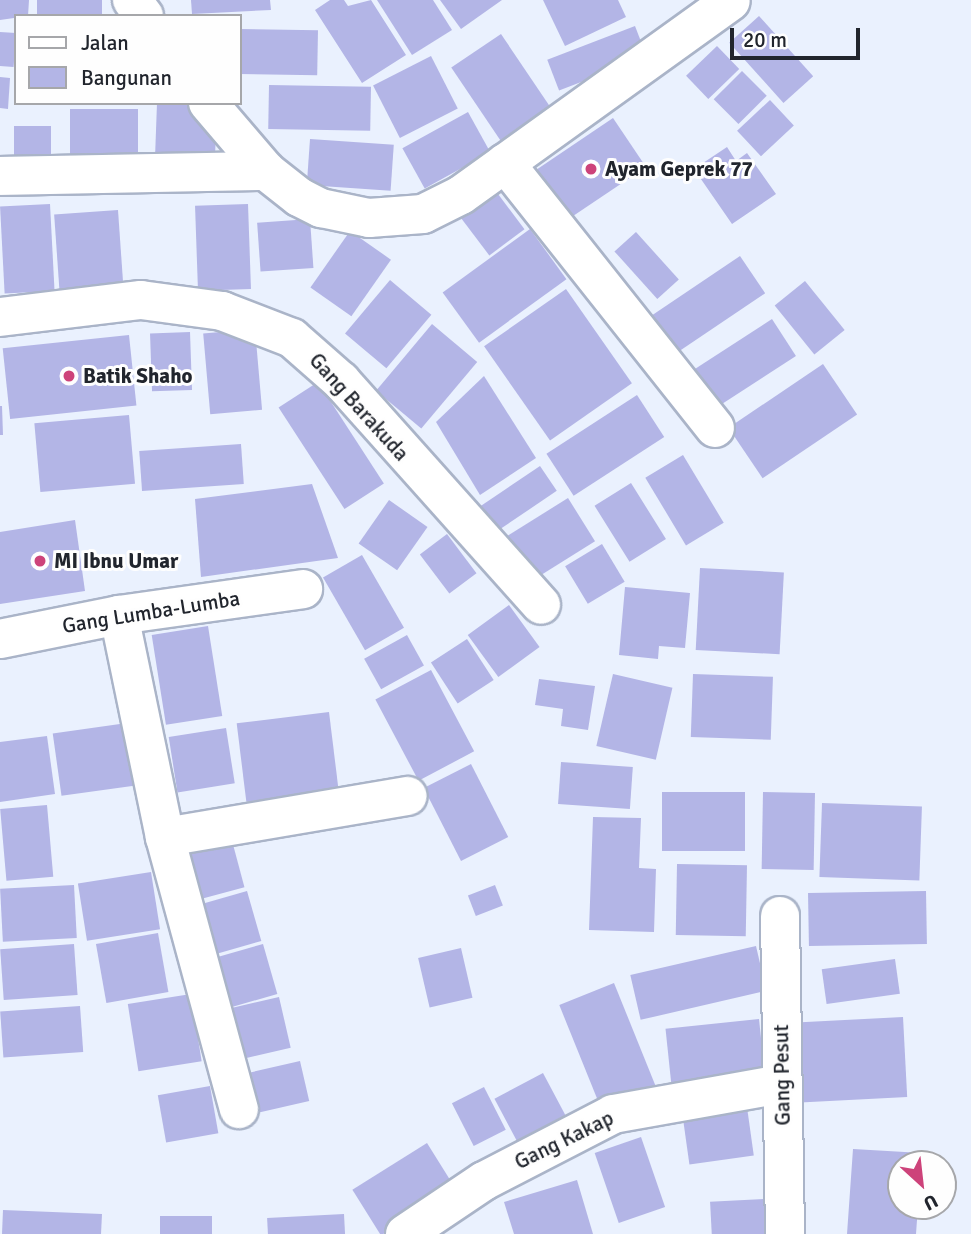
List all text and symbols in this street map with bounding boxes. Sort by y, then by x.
legend [14,14,242,105]
scale bar [733,14,862,58]
text: 20 m [743,27,787,53]
text: Jalan [81,30,129,56]
text: Bangunan [81,65,172,91]
place label: Ayam Geprek 77 [605,156,753,182]
marker: Ayam Geprek 77 [583,161,599,177]
street label: Gang Barakuda [304,348,414,466]
place label: Batik Shaho [83,363,193,389]
marker: Batik Shaho [61,368,77,384]
place label: MI Ibnu Umar [54,548,178,574]
marker: MI Ibnu Umar [32,553,48,569]
street label: Gang Lumba-Lumba [60,586,242,638]
street label: Gang Pesut [769,1024,795,1126]
street label: Gang Kakap [510,1105,618,1175]
north arrow [887,1150,957,1220]
text: U [919,1188,942,1216]

